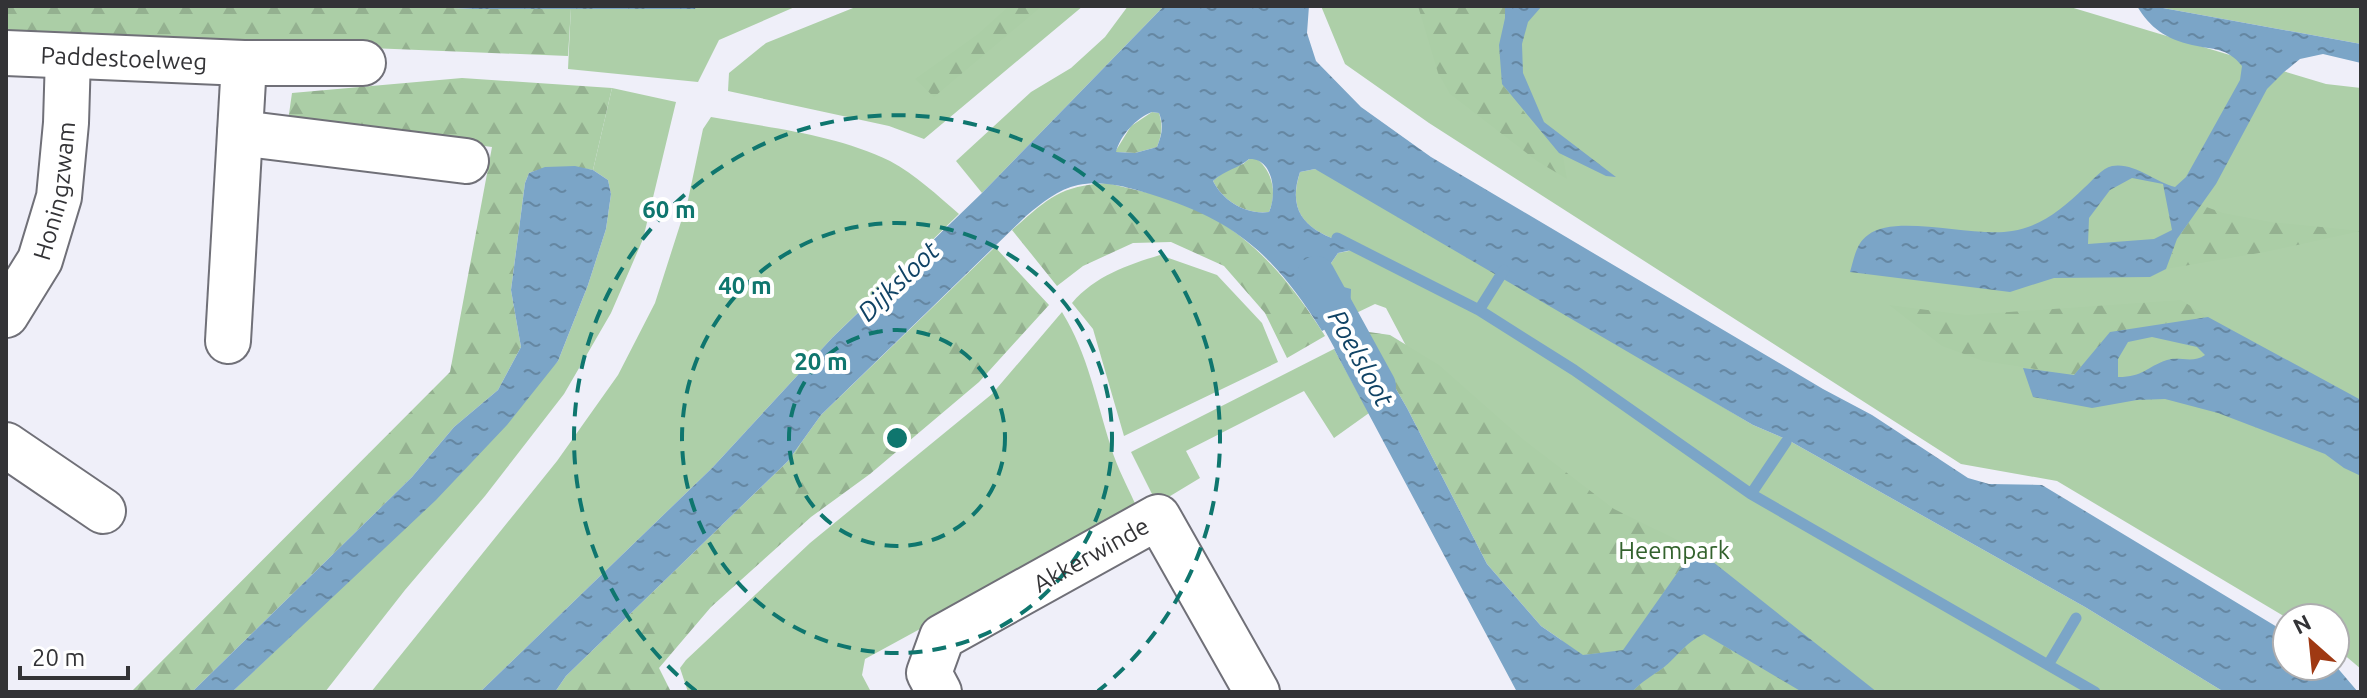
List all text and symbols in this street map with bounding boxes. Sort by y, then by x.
street label: Paddestoelweg [40,41,208,75]
street label: Honingzwam [27,120,80,263]
text: 60 m [642,196,696,223]
water label: Dijksloot [851,235,945,327]
text: 40 m [718,272,772,299]
water label: Poelsloot [1323,305,1400,412]
text: 20 m [794,348,848,375]
centre of rings [883,424,911,452]
street label: Akkerwinde [1028,511,1153,597]
park label: Heempark [1618,537,1730,564]
north arrow [2271,602,2351,682]
text: N [2289,609,2315,639]
scale bar [20,630,128,680]
text: 20 m [32,644,85,671]

